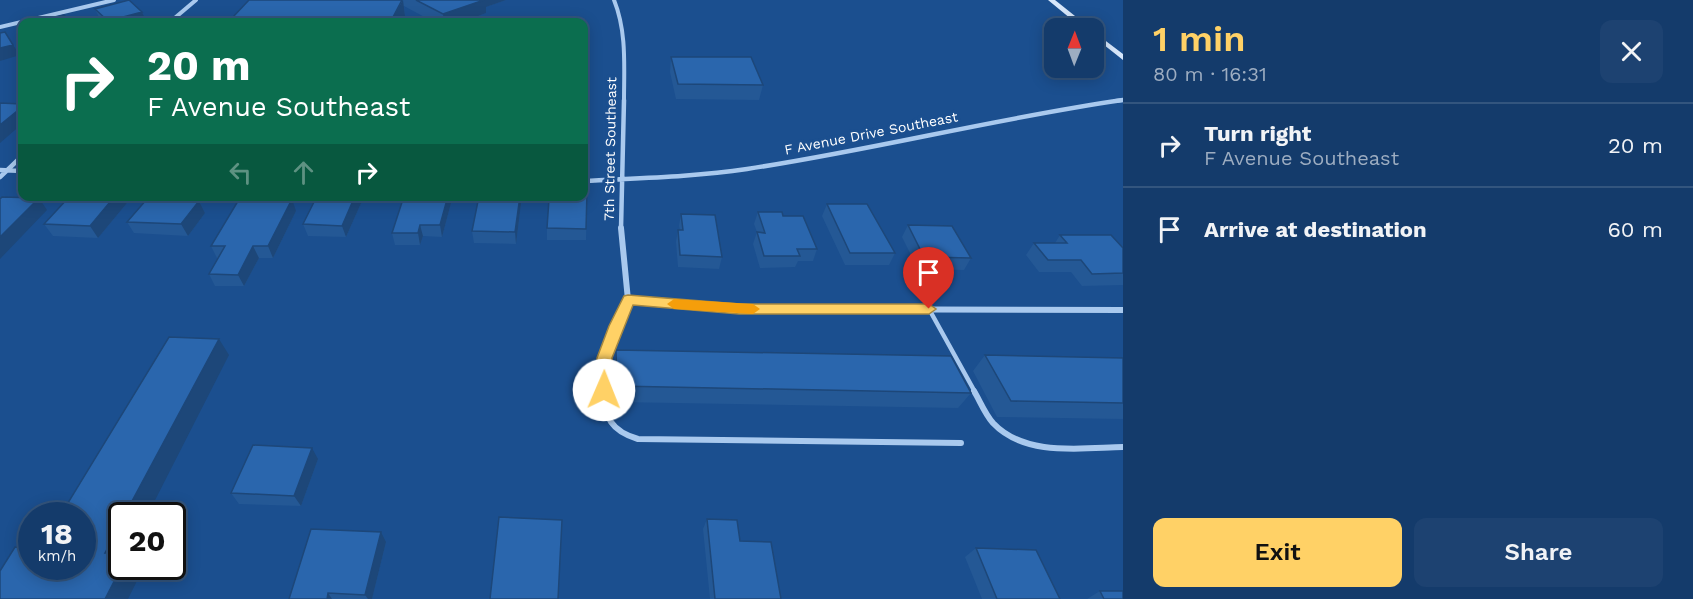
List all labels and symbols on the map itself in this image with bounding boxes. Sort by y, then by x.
north arrow [1044,18,1104,78]
street label: 7th Street Southeast [601,77,619,221]
street label: F Avenue Drive Southeast [783,108,959,158]
pin [903,247,954,309]
position arrow [572,358,636,422]
speed limit sign: 20 [108,502,186,580]

